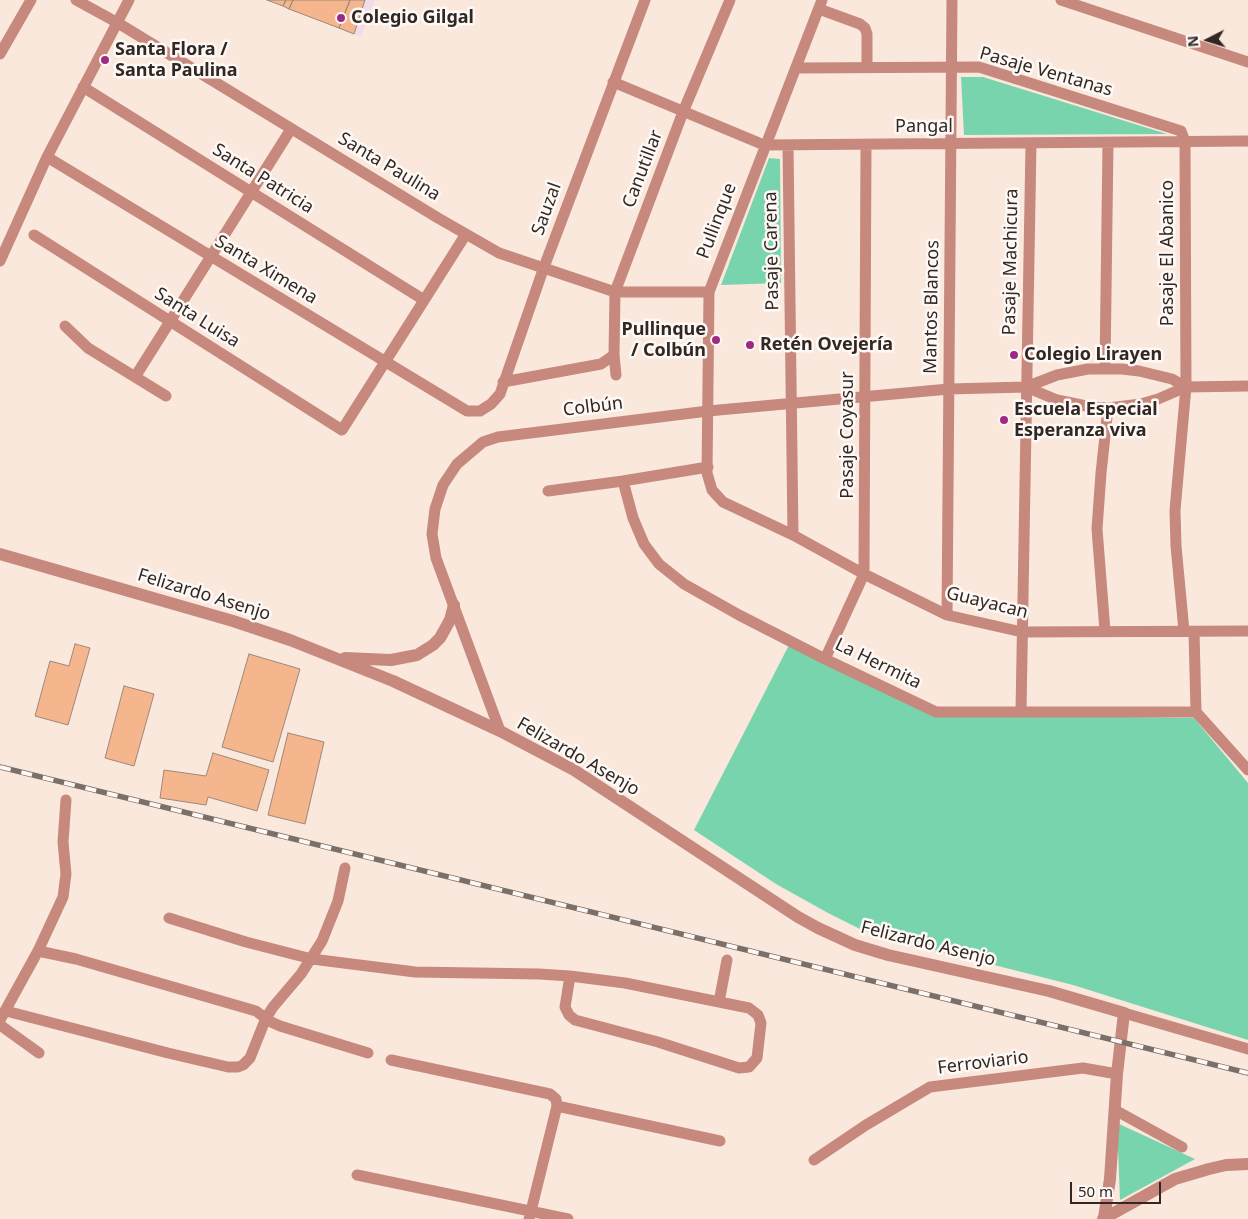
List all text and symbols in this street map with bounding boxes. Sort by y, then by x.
place label: Colegio Gilgal [351,7,474,29]
marker: Colegio Gilgal [335,12,347,24]
north arrow [1183,15,1233,65]
text: N [1183,35,1203,48]
place label: Santa Flora / Santa Paulina [115,39,238,82]
street label: Pasaje Ventanas [977,43,1115,101]
marker: Santa Flora / Santa Paulina [99,54,111,66]
street label: Pangal [895,116,953,138]
street label: Canutillar [618,127,668,211]
street label: Santa Paulina [334,128,444,206]
street label: Santa Patricia [208,139,318,219]
street label: Sauzal [528,180,566,238]
street label: Pullinque [693,180,741,262]
street label: Pasaje El Abanico [1157,180,1179,326]
street label: Pasaje Machicura [999,188,1023,336]
street label: Pasaje Carena [760,191,784,311]
street label: Santa Ximena [211,231,321,309]
street label: Mantos Blancos [920,240,944,374]
street label: Santa Luisa [150,283,244,353]
place label: Pullinque / Colbún [621,319,706,362]
marker: Pullinque / Colbún [710,334,722,346]
place label: Retén Ovejería [760,334,893,356]
marker: Retén Ovejería [744,339,756,351]
place label: Colegio Lirayen [1024,344,1162,366]
marker: Colegio Lirayen [1008,349,1020,361]
street label: Pasaje Coyasur [837,371,859,499]
street label: Colbún [562,393,624,421]
place label: Escuela Especial Esperanza viva [1014,399,1158,442]
marker: Escuela Especial Esperanza viva [998,414,1010,426]
street label: Felizardo Asenjo [135,565,273,625]
street label: Guayacan [944,582,1030,624]
street label: La Hermita [831,634,925,694]
street label: Felizardo Asenjo [513,713,643,801]
street label: Felizardo Asenjo [858,917,998,971]
street label: Ferroviario [936,1047,1030,1079]
scale bar [1073,1172,1164,1204]
text: 50 m [1078,1181,1113,1201]

